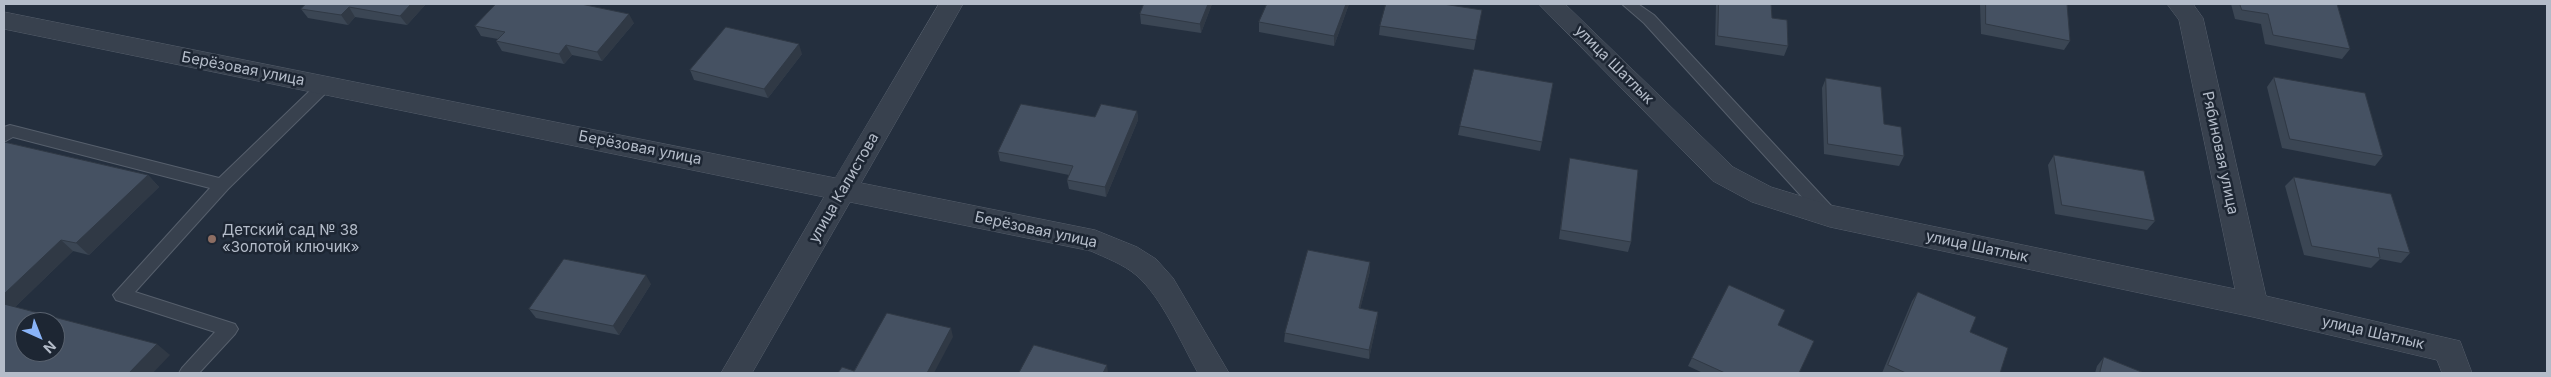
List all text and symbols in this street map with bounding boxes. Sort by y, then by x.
street label: улица Шатлык [1571,22,1657,108]
street label: Берёзовая улица [180,48,306,90]
street label: Рябиновая улица [2198,90,2242,216]
street label: Берёзовая улица [577,127,703,169]
street label: улица Калистова [805,130,883,246]
street label: Берёзовая улица [973,208,1099,252]
place label: Детский сад № 38 «Золотой ключик» [222,221,359,256]
street label: улица Шатлык [1924,227,2030,267]
marker: Детский сад № 38 «Золотой ключик» [206,233,218,245]
north arrow [15,312,65,362]
street label: улица Шатлык [2320,312,2426,354]
text: N [40,338,60,357]

